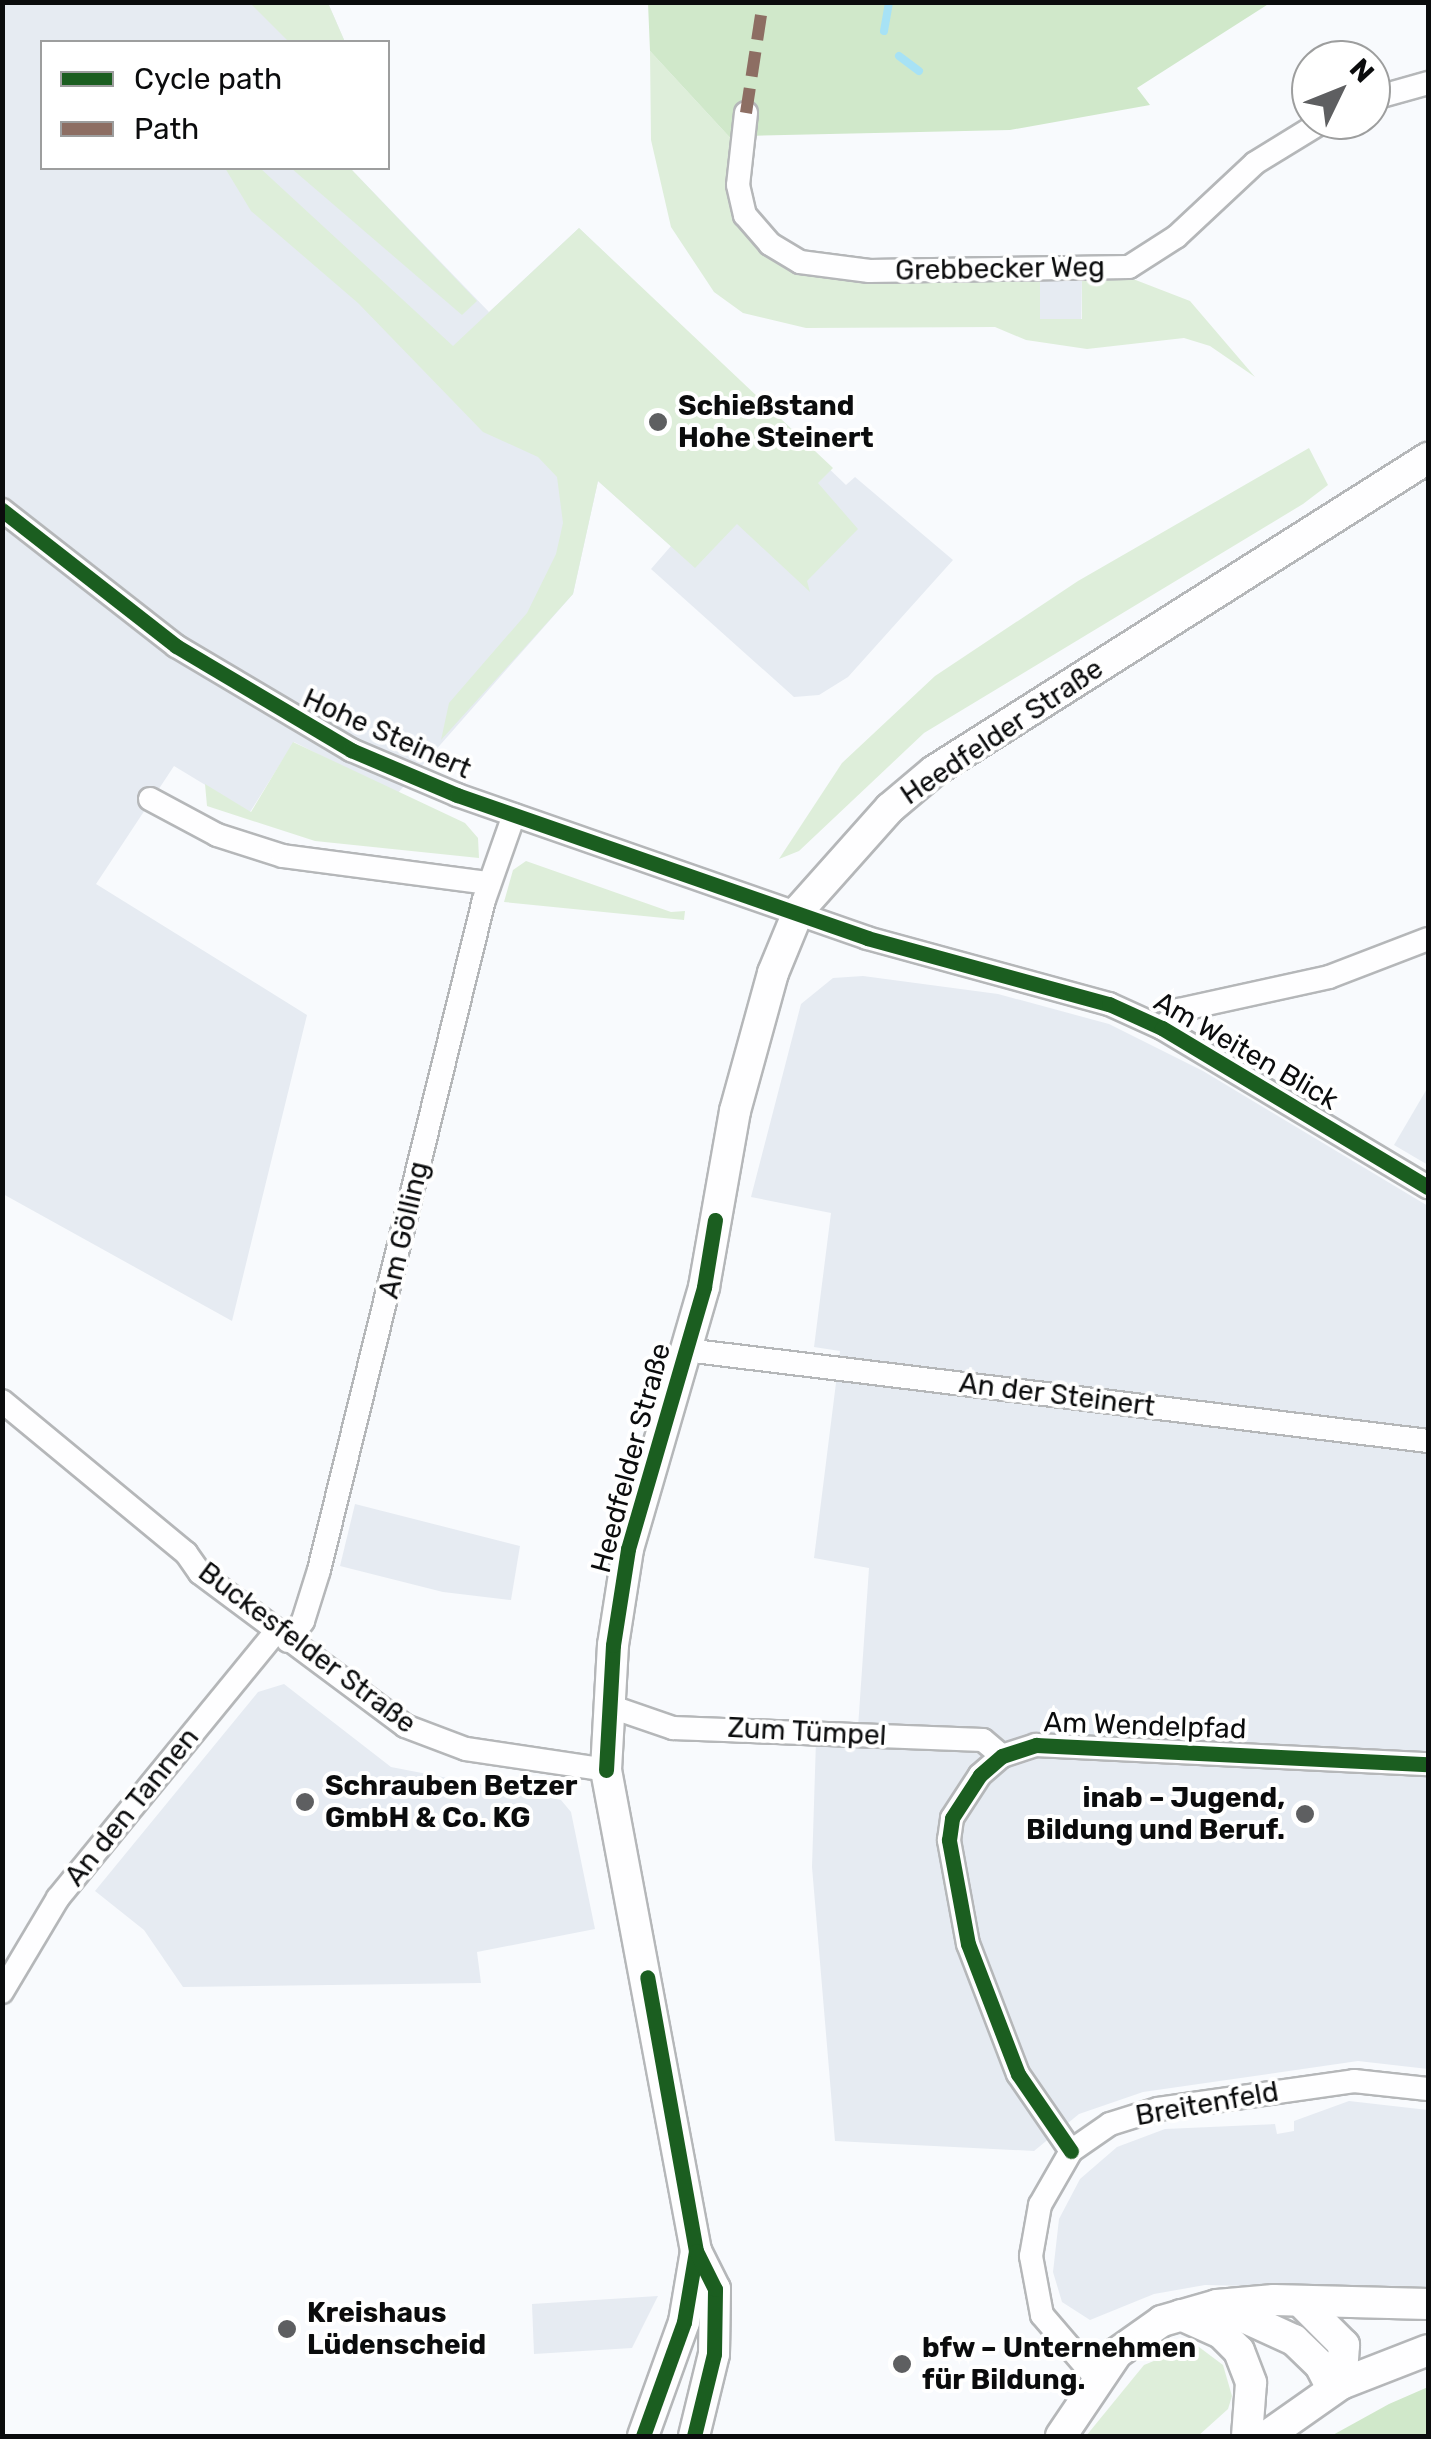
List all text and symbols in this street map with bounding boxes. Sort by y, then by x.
legend [40,40,390,170]
north arrow [1291,40,1391,140]
text: N [1343,52,1381,89]
text: Cycle path [134,61,282,97]
text: Path [134,111,199,147]
street label: Grebbecker Weg [894,250,1106,288]
place label: Schießstand Hohe Steinert [678,389,873,455]
marker: Schießstand Hohe Steinert [647,411,669,433]
street label: Heedfelder Straße [894,652,1110,812]
street label: Hohe Steinert [298,682,476,786]
street label: Am Weiten Blick [1148,985,1344,1117]
street label: Am Gölling [372,1158,436,1302]
street label: Heedfelder Straße [584,1339,678,1577]
street label: An der Steinert [957,1366,1157,1424]
street label: Buckesfelder Straße [191,1555,423,1741]
street label: Am Wendelpfad [1043,1706,1247,1746]
street label: Zum Tümpel [726,1711,888,1753]
street label: An den Tannen [58,1721,206,1893]
place label: Schrauben Betzer GmbH & Co. KG [325,1769,578,1835]
place label: inab – Jugend, Bildung und Beruf. [1026,1781,1285,1847]
marker: Schrauben Betzer GmbH & Co. KG [294,1791,316,1813]
marker: inab – Jugend, Bildung und Beruf. [1294,1803,1316,1825]
street label: Breitenfeld [1133,2075,1281,2133]
place label: Kreishaus Lüdenscheid [307,2296,486,2362]
marker: Kreishaus Lüdenscheid [276,2318,298,2340]
place label: bfw – Unternehmen für Bildung. [922,2331,1197,2397]
marker: bfw – Unternehmen für Bildung. [891,2353,913,2375]

